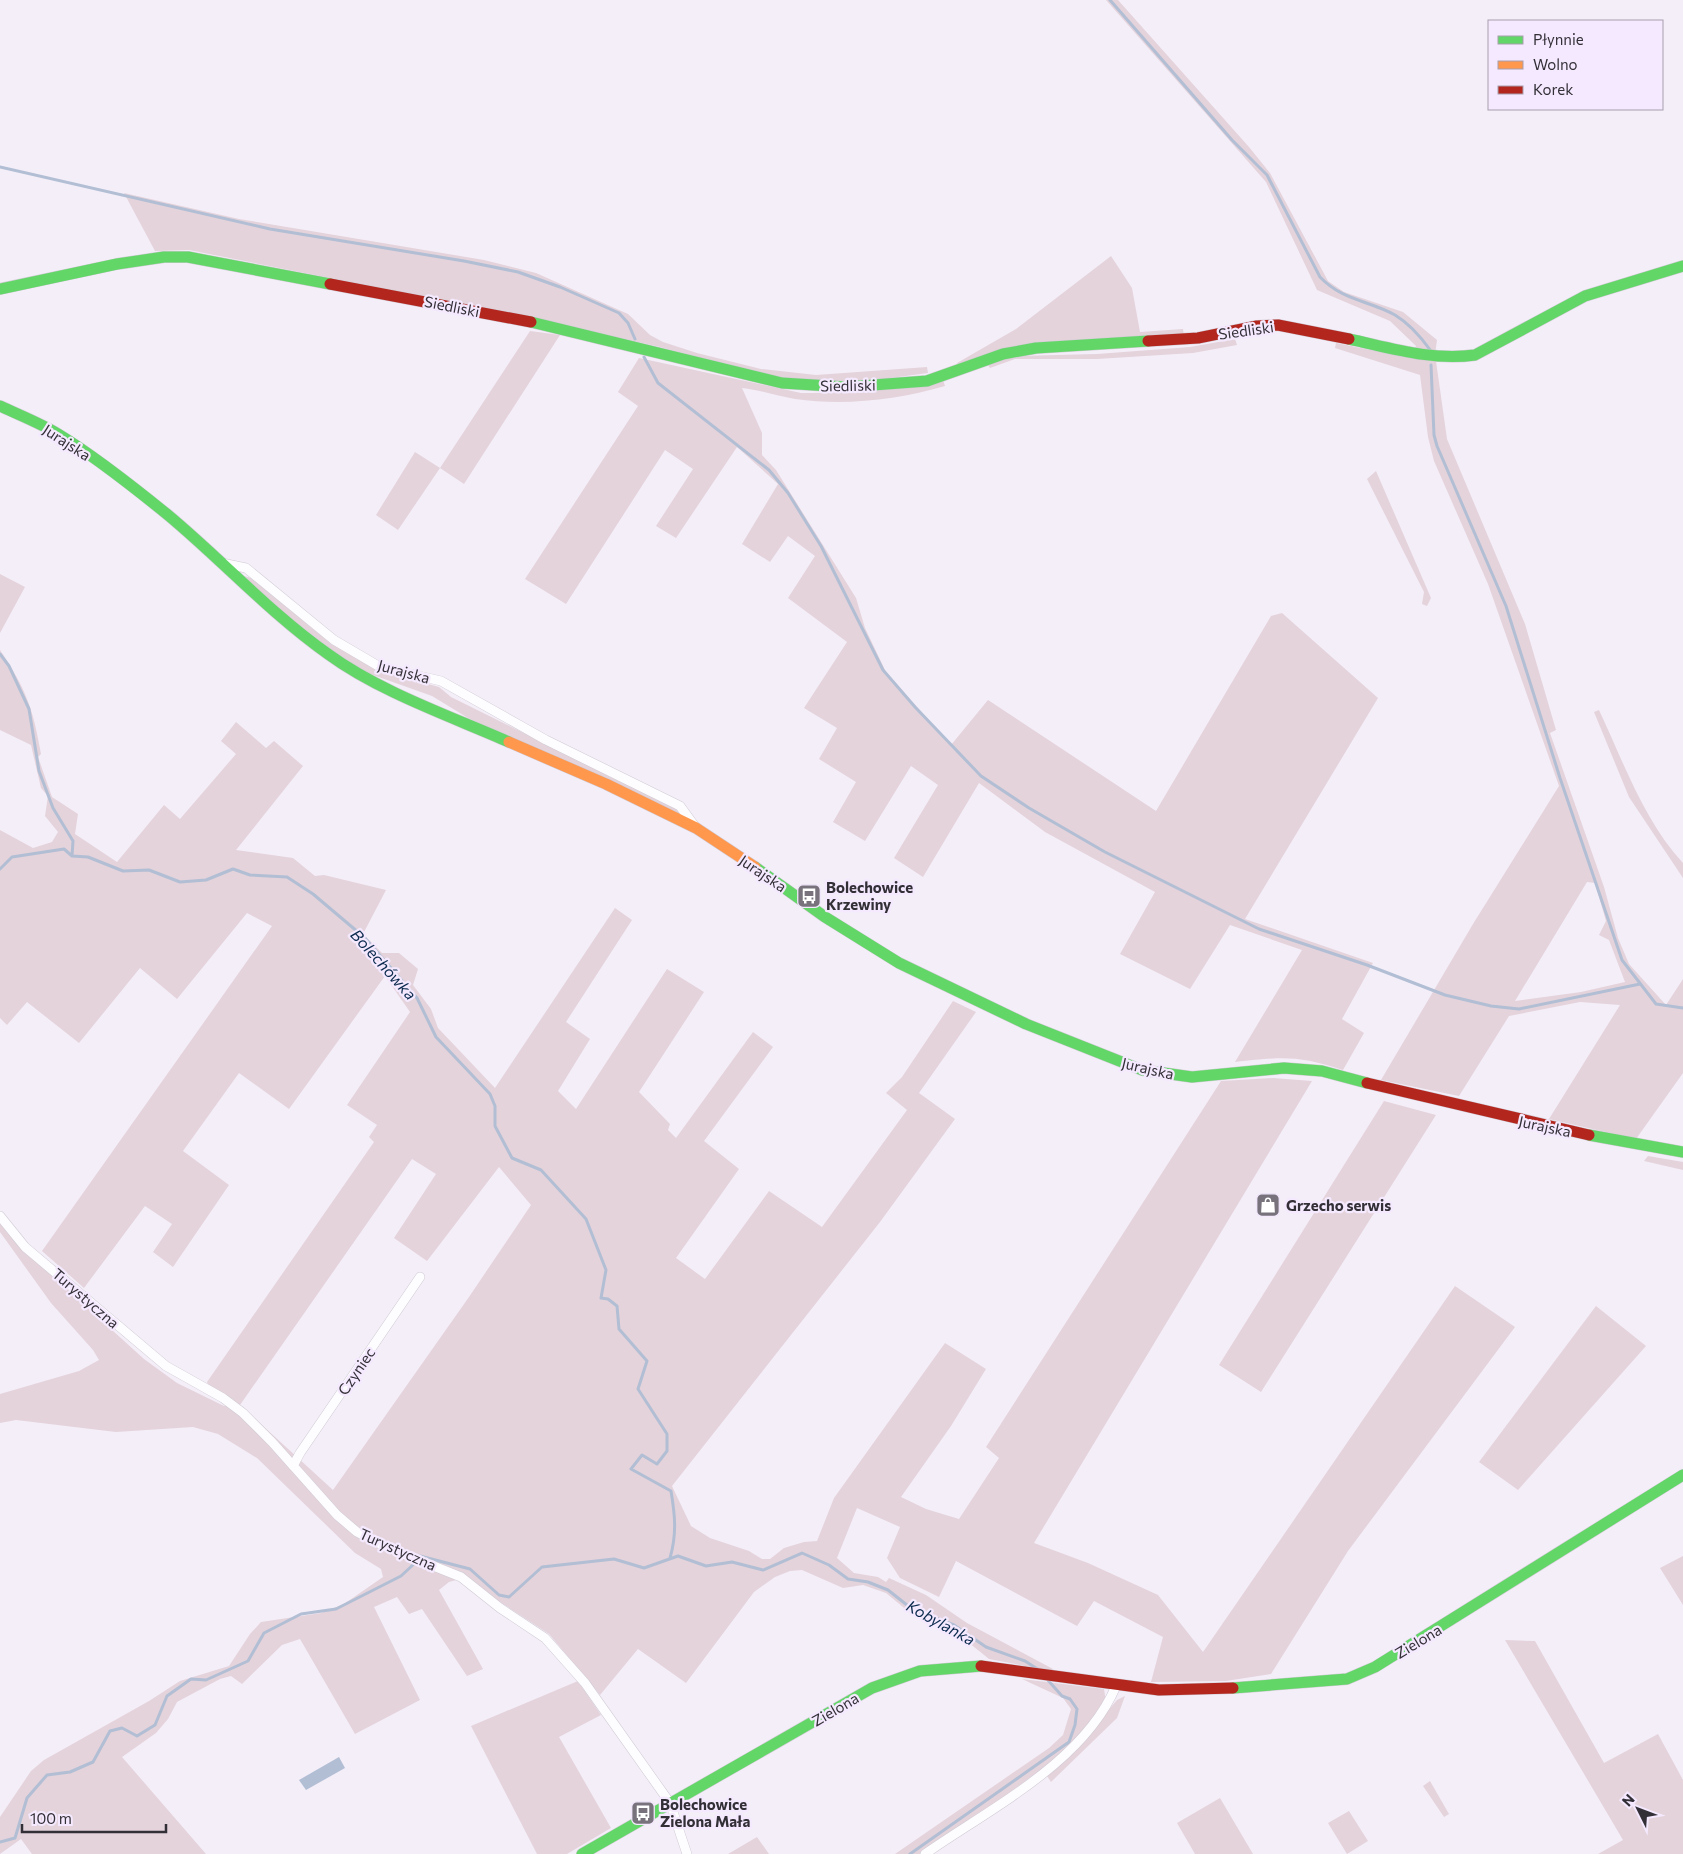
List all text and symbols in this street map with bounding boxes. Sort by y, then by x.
legend [1488,20,1663,110]
text: Płynnie [1533,30,1584,48]
text: Wolno [1533,55,1578,73]
text: Korek [1533,80,1573,98]
street label: Siedliski [423,292,481,320]
street label: Siedliski [1217,317,1275,343]
street label: Siedliski [820,376,876,394]
street label: Jurajska [40,420,94,464]
street label: Jurajska [376,655,432,687]
street label: Jurajska [736,851,790,895]
place label: Bolechowice Krzewiny [826,878,913,913]
bus stop icon: Bolechowice Krzewiny [796,883,822,909]
water label: Bolechówka [347,925,421,1003]
street label: Jurajska [1120,1053,1176,1083]
street label: Jurajska [1517,1112,1573,1140]
shop icon: Grzecho serwis [1255,1192,1281,1218]
place label: Grzecho serwis [1286,1196,1391,1214]
street label: Turystyczna [49,1264,123,1332]
street label: Czyniec [334,1344,378,1398]
street label: Turystyczna [357,1524,439,1574]
water label: Kobylanka [903,1595,979,1649]
street label: Zielona [1391,1620,1445,1662]
street label: Zielona [808,1688,862,1730]
north arrow [1613,1784,1663,1834]
text: N [1618,1790,1638,1810]
place label: Bolechowice Zielona Mała [660,1795,750,1830]
bus stop icon: Bolechowice Zielona Mała [630,1800,656,1826]
scale bar [22,1802,166,1834]
text: 100 m [30,1809,72,1827]

